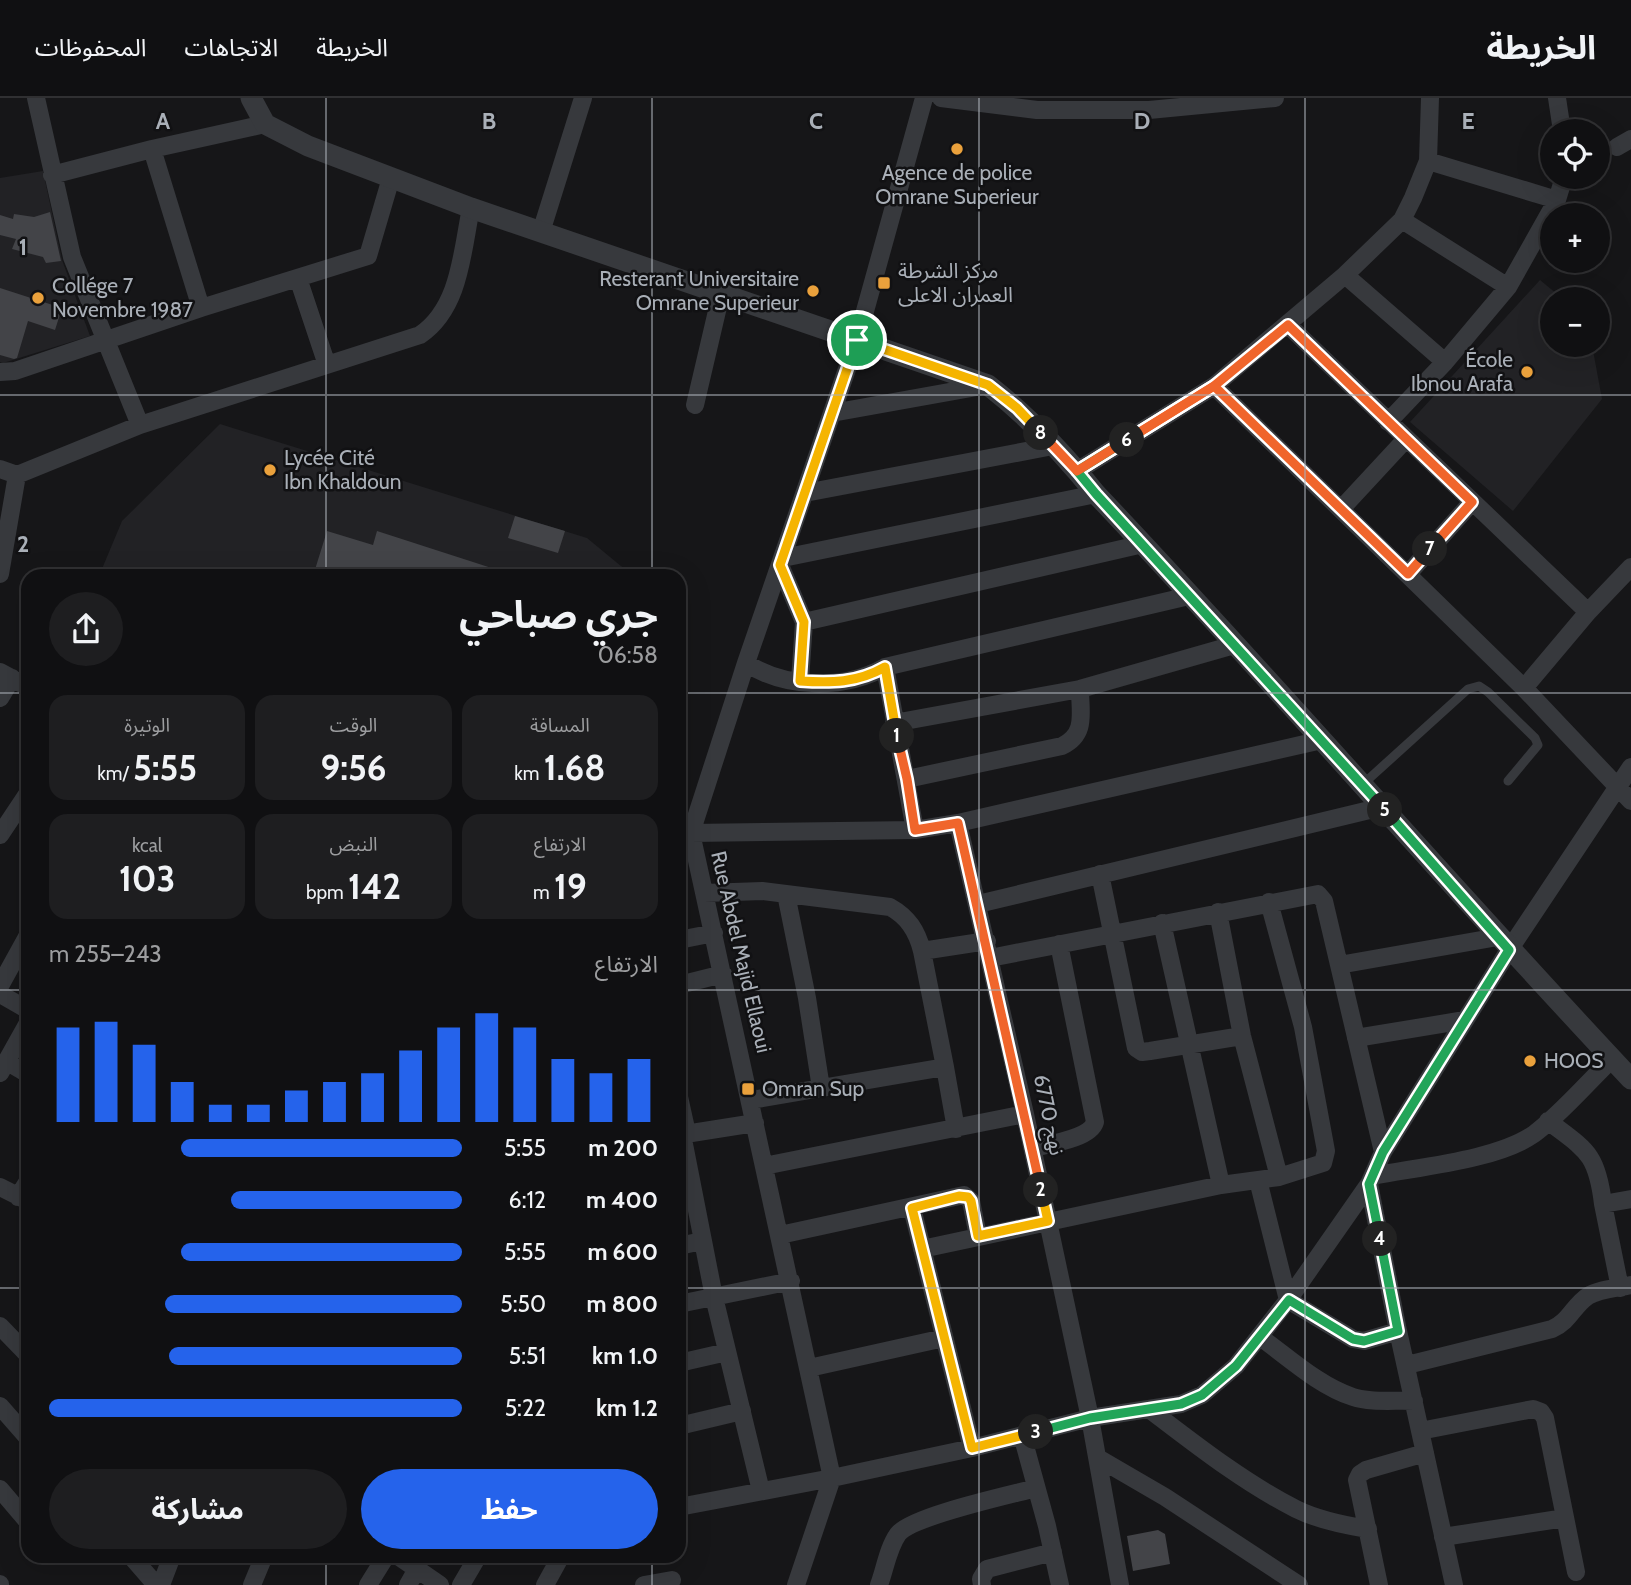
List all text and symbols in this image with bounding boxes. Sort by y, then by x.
text: الخريطة [1486,27,1596,67]
text: المحفوظات [35,33,146,62]
text: الاتجاهات [184,33,278,62]
text: الخريطة [316,33,388,62]
text: A [156,107,171,135]
text: B [482,107,496,135]
text: C [809,107,823,135]
text: D [1134,107,1150,135]
text: E [1461,107,1475,135]
map controls [1540,119,1610,357]
button: locate [1540,119,1610,189]
marker: Agence de police Omrane Superieur [949,141,965,157]
place label: Agence de police Omrane Superieur [875,160,1039,209]
button: + [1540,203,1610,273]
text: 1 [19,233,27,261]
place label: مركز الشرطة العمران الاعلى [898,258,1013,307]
place label: Resterant Universitaire Omrane Superieur [599,266,799,315]
place label: Collége 7 Novembre 1987 [52,273,193,322]
marker: مركز الشرطة العمران الاعلى [876,275,892,291]
marker: Resterant Universitaire Omrane Superieur [805,283,821,299]
button: − [1540,287,1610,357]
marker: Collége 7 Novembre 1987 [30,290,46,306]
pin [827,310,887,370]
icon: arrive [838,321,876,359]
place label: École Ibnou Arafa [1411,347,1513,396]
marker: École Ibnou Arafa [1519,364,1535,380]
pin: 8 [1024,416,1058,450]
text: 8 [1035,421,1046,444]
pin: 6 [1110,422,1144,458]
text: 6 [1121,428,1132,451]
place label: Lycée Cité Ibn Khaldoun [284,445,401,494]
marker: Lycée Cité Ibn Khaldoun [262,462,278,478]
text: 2 [17,530,29,558]
pin: 7 [1412,532,1448,566]
text: 7 [1425,537,1434,560]
text: جري صباحي [459,591,658,638]
button: share [49,592,123,666]
text: 06:58 [598,641,658,669]
text: الوتيرة [124,714,170,737]
text: الوقت [330,714,377,737]
text: المسافة [530,714,590,737]
pin: 1 [880,718,914,754]
text: 1 [893,724,900,747]
text: 5:55 [133,746,197,789]
text: 9:56 [321,746,386,789]
text: 1.68 [544,746,605,789]
text: /km [97,762,133,785]
text: km [514,762,544,785]
pin: 5 [1368,792,1402,828]
text: 5 [1379,798,1390,821]
text: النبض [329,833,378,856]
text: الارتفاع [534,833,586,856]
text: kcal [132,834,162,857]
street label: Rue Abdel Majid Ellaoui [705,848,777,1056]
text: 103 [119,857,175,900]
text: 142 [348,865,401,908]
text: 19 [554,865,587,908]
text: bpm [306,881,348,904]
text: m [533,881,554,904]
text: 243–255 m [49,940,162,968]
text: الارتفاع [595,950,658,978]
place label: HOOS [1544,1048,1603,1073]
marker: HOOS [1522,1053,1538,1069]
street label: نهج 6770 [1026,1072,1070,1158]
place label: Omran Sup [762,1076,864,1101]
marker: Omran Sup [740,1081,756,1097]
text: 5:55 [504,1134,546,1162]
text: 200 m [588,1134,658,1162]
pin: 2 [1024,1172,1058,1208]
text: 2 [1035,1178,1046,1201]
text: 6:12 [509,1186,546,1214]
text: 400 m [586,1186,658,1214]
pin: 4 [1362,1222,1398,1256]
text: 4 [1374,1227,1385,1250]
text: 5:55 [504,1238,546,1266]
text: 600 m [587,1238,658,1266]
text: 5:50 [500,1290,546,1318]
text: 800 m [586,1290,658,1318]
text: 5:51 [509,1342,546,1370]
text: 1.0 km [592,1342,658,1370]
text: 5:22 [505,1394,546,1422]
text: 1.2 km [596,1394,658,1422]
pin: 3 [1018,1414,1054,1450]
text: 3 [1030,1420,1041,1443]
button: مشاركة [49,1469,347,1549]
button: حفظ [361,1469,658,1549]

